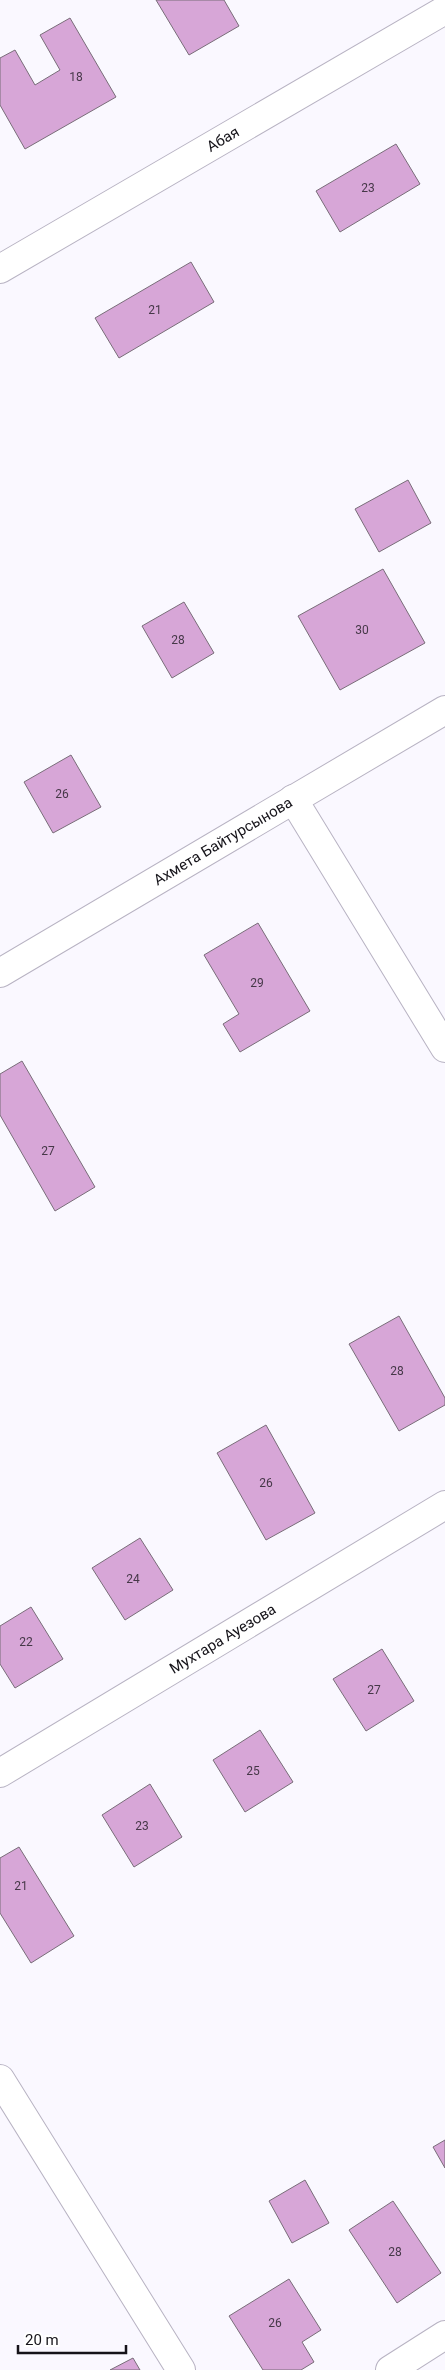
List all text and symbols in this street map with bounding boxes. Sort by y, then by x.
house number: 18 [69,70,83,84]
street label: Абая [204,123,242,156]
house number: 23 [361,181,375,195]
house number: 21 [148,303,162,317]
house number: 30 [355,623,369,637]
house number: 28 [171,633,185,647]
house number: 26 [55,787,69,801]
street label: Ахмета Байтурсынова [150,793,296,889]
house number: 29 [250,976,264,990]
house number: 27 [41,1144,55,1158]
house number: 28 [390,1364,404,1378]
house number: 26 [259,1476,273,1490]
house number: 24 [126,1572,140,1586]
street label: Мухтара Ауезова [166,1600,279,1678]
house number: 22 [19,1635,33,1649]
house number: 27 [367,1683,381,1697]
house number: 25 [246,1764,260,1778]
house number: 23 [135,1819,149,1833]
house number: 21 [14,1879,28,1893]
house number: 28 [388,2245,402,2259]
house number: 26 [268,2316,282,2330]
scale bar [18,2322,125,2354]
text: 20 m [25,2331,59,2349]

